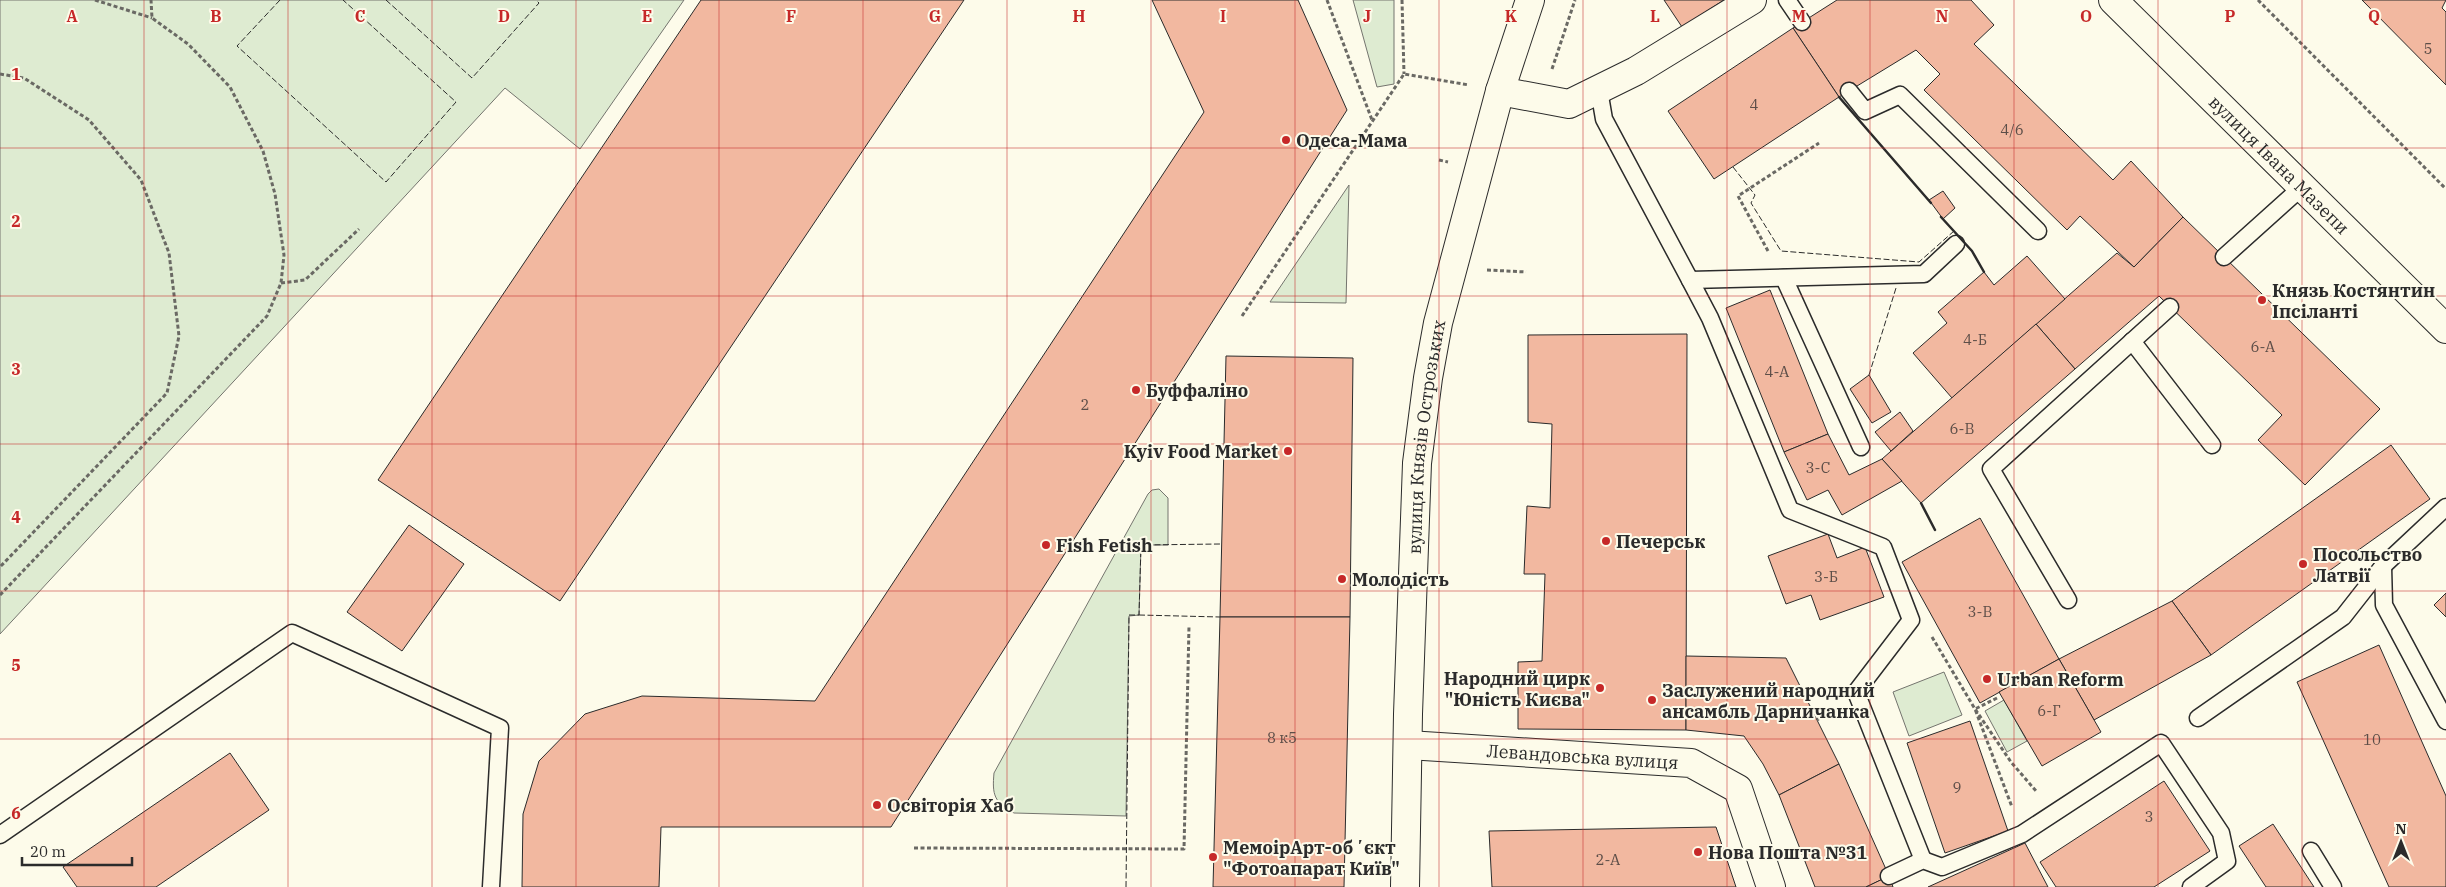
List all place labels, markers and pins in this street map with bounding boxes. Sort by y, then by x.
place label: Одеса-Мама [1296,129,1408,152]
marker: Одеса-Мама [1280,134,1292,146]
place label: Князь Костянтин Іпсіланті [2272,279,2435,323]
marker: Князь Костянтин Іпсіланті [2256,294,2268,306]
place label: Буффаліно [1146,379,1248,402]
marker: Буффаліно [1130,384,1142,396]
place label: Kyiv Food Market [1124,440,1278,463]
marker: Kyiv Food Market [1282,445,1294,457]
place label: Печерськ [1616,530,1705,553]
place label: Fish Fetish [1056,534,1153,557]
marker: Печерськ [1600,535,1612,547]
marker: Fish Fetish [1040,539,1052,551]
place label: Посольство Латвії [2313,543,2422,587]
marker: Посольство Латвії [2297,558,2309,570]
place label: Молодiсть [1352,568,1449,591]
marker: Молодiсть [1336,573,1348,585]
place label: Народний цирк "Юність Києва" [1444,667,1590,711]
place label: Urban Reform [1997,668,2124,691]
marker: Urban Reform [1981,673,1993,685]
place label: Заслужений народний ансамбль Дарничанка [1662,679,1875,723]
marker: Народний цирк "Юність Києва" [1594,682,1606,694]
marker: Заслужений народний ансамбль Дарничанка [1646,694,1658,706]
place label: Освіторія Хаб [887,794,1014,817]
marker: Освіторія Хаб [871,799,883,811]
place label: МемоірАрт-обʼєкт "Фотоапарат Київ" [1223,836,1400,880]
place label: Нова Пошта №31 [1708,841,1868,864]
marker: Нова Пошта №31 [1692,846,1704,858]
marker: МемоірАрт-обʼєкт "Фотоапарат Київ" [1207,851,1219,863]

